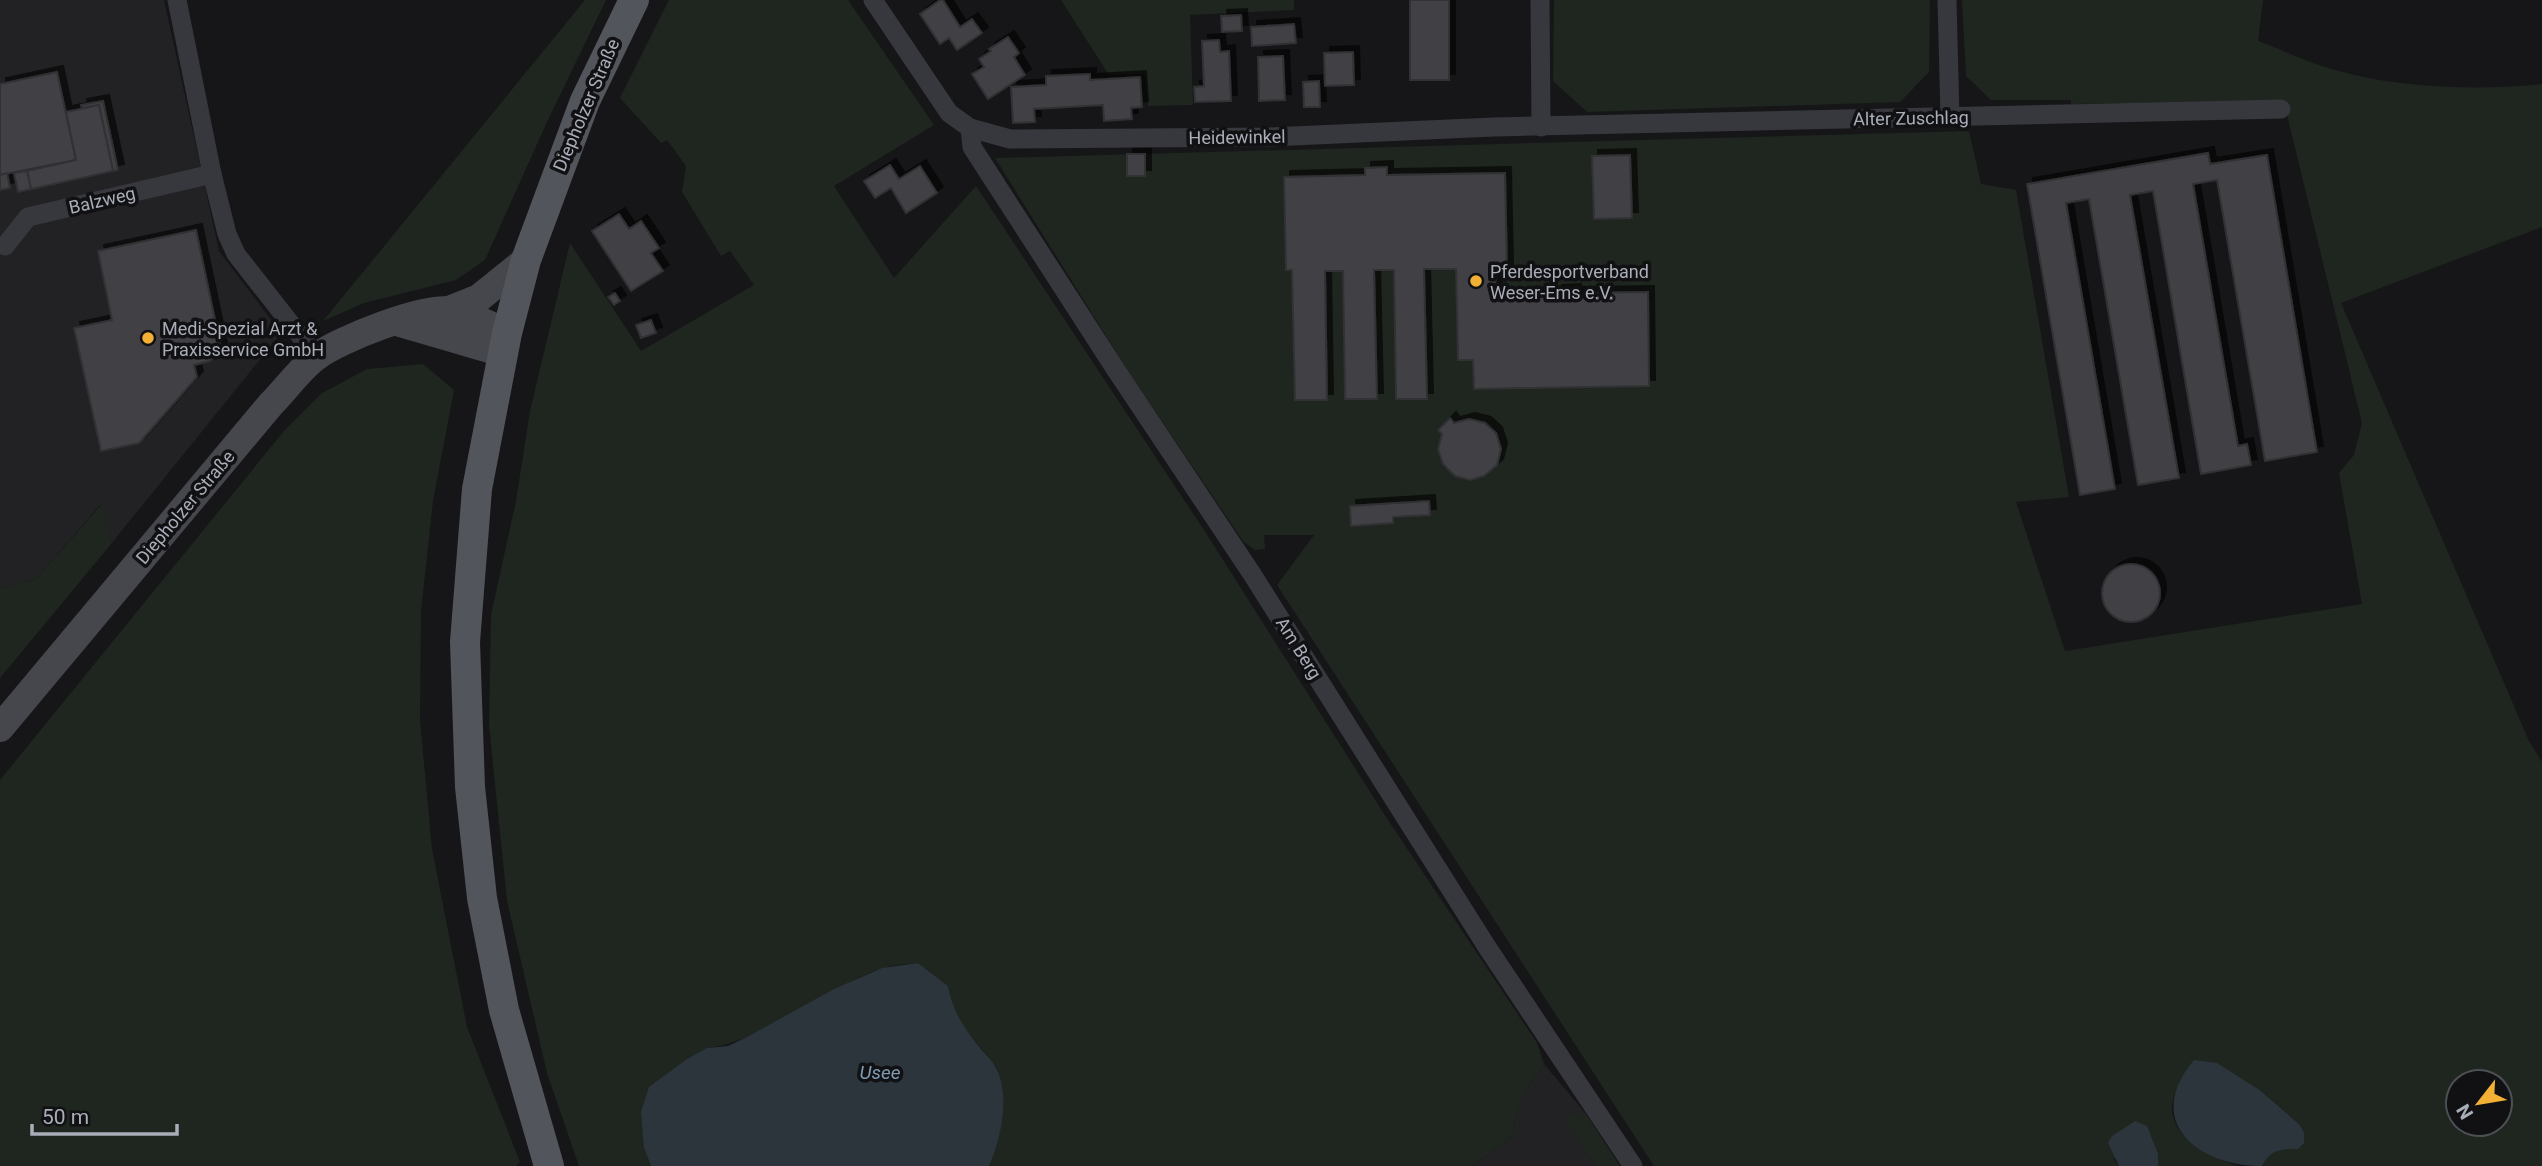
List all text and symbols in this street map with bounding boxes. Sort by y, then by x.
street label: Diepholzer Straße [549,36,623,174]
street label: Alter Zuschlag [1853,106,1969,130]
street label: Heidewinkel [1188,126,1286,148]
street label: Balzweg [67,182,137,218]
place label: Pferdesportverband Weser-Ems e.V. [1490,261,1649,303]
marker: Pferdesportverband Weser-Ems e.V. [1468,273,1484,289]
place label: Medi-Spezial Arzt & Praxisservice GmbH [162,318,324,360]
marker: Medi-Spezial Arzt & Praxisservice GmbH [140,330,156,346]
street label: Diepholzer Straße [131,446,239,568]
street label: Am Berg [1272,613,1326,683]
water label: Usee [860,1061,901,1084]
north arrow [2444,1068,2514,1138]
scale bar [32,1092,177,1136]
text: N [2452,1100,2478,1123]
text: 50 m [42,1105,89,1129]

